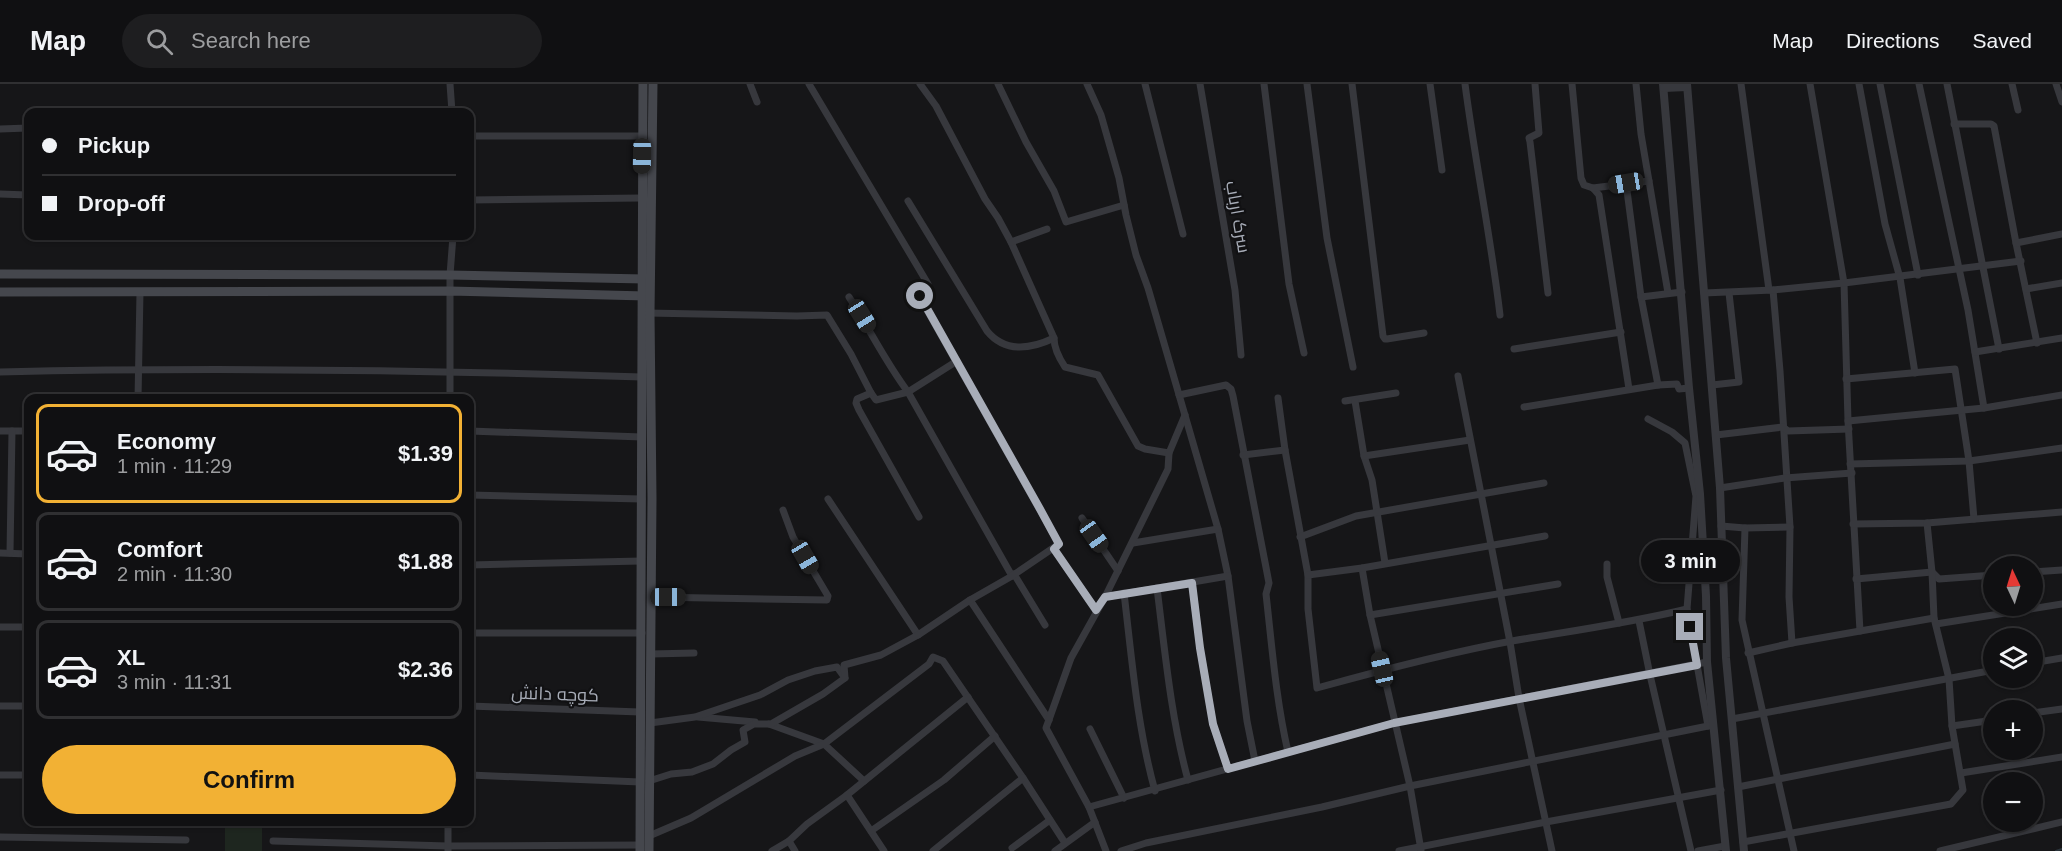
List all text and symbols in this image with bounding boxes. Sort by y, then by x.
search box [122,14,542,68]
text: Map [30,25,86,56]
icon: search [143,25,176,58]
text: Search here [191,28,311,53]
text: Map [1772,29,1813,52]
text: Directions [1846,29,1939,52]
text: Saved [1972,29,2032,52]
text: Pickup [78,133,150,158]
car [633,138,651,174]
car [1607,171,1645,195]
street label: سرک ارباب [1221,179,1254,255]
text: Drop-off [78,191,165,216]
route start [906,282,933,309]
car [845,296,879,336]
icon: car [45,427,99,481]
text: Economy [117,429,216,454]
text: $1.39 [398,441,453,466]
text: 1 min · 11:29 [117,455,232,477]
car [1076,516,1112,556]
icon: car [45,535,99,589]
text: Comfort [117,537,203,562]
car [788,537,822,577]
callout: 3 min [1640,540,1740,582]
text: $1.88 [398,549,453,574]
text: 3 min [1664,550,1717,572]
north arrow [1983,556,2043,616]
map controls [1983,556,2043,832]
text: 2 min · 11:30 [117,563,232,585]
car [650,588,686,606]
route end [1676,613,1703,640]
button: layers [1983,628,2043,688]
icon: car [45,643,99,697]
text: XL [117,645,145,670]
car [1369,649,1395,689]
text: $2.36 [398,657,453,682]
text: 3 min · 11:31 [117,671,232,693]
street label: کوچه دانش [511,682,599,708]
button: + [1983,700,2043,760]
button: Confirm [42,745,456,814]
button: − [1983,772,2043,832]

